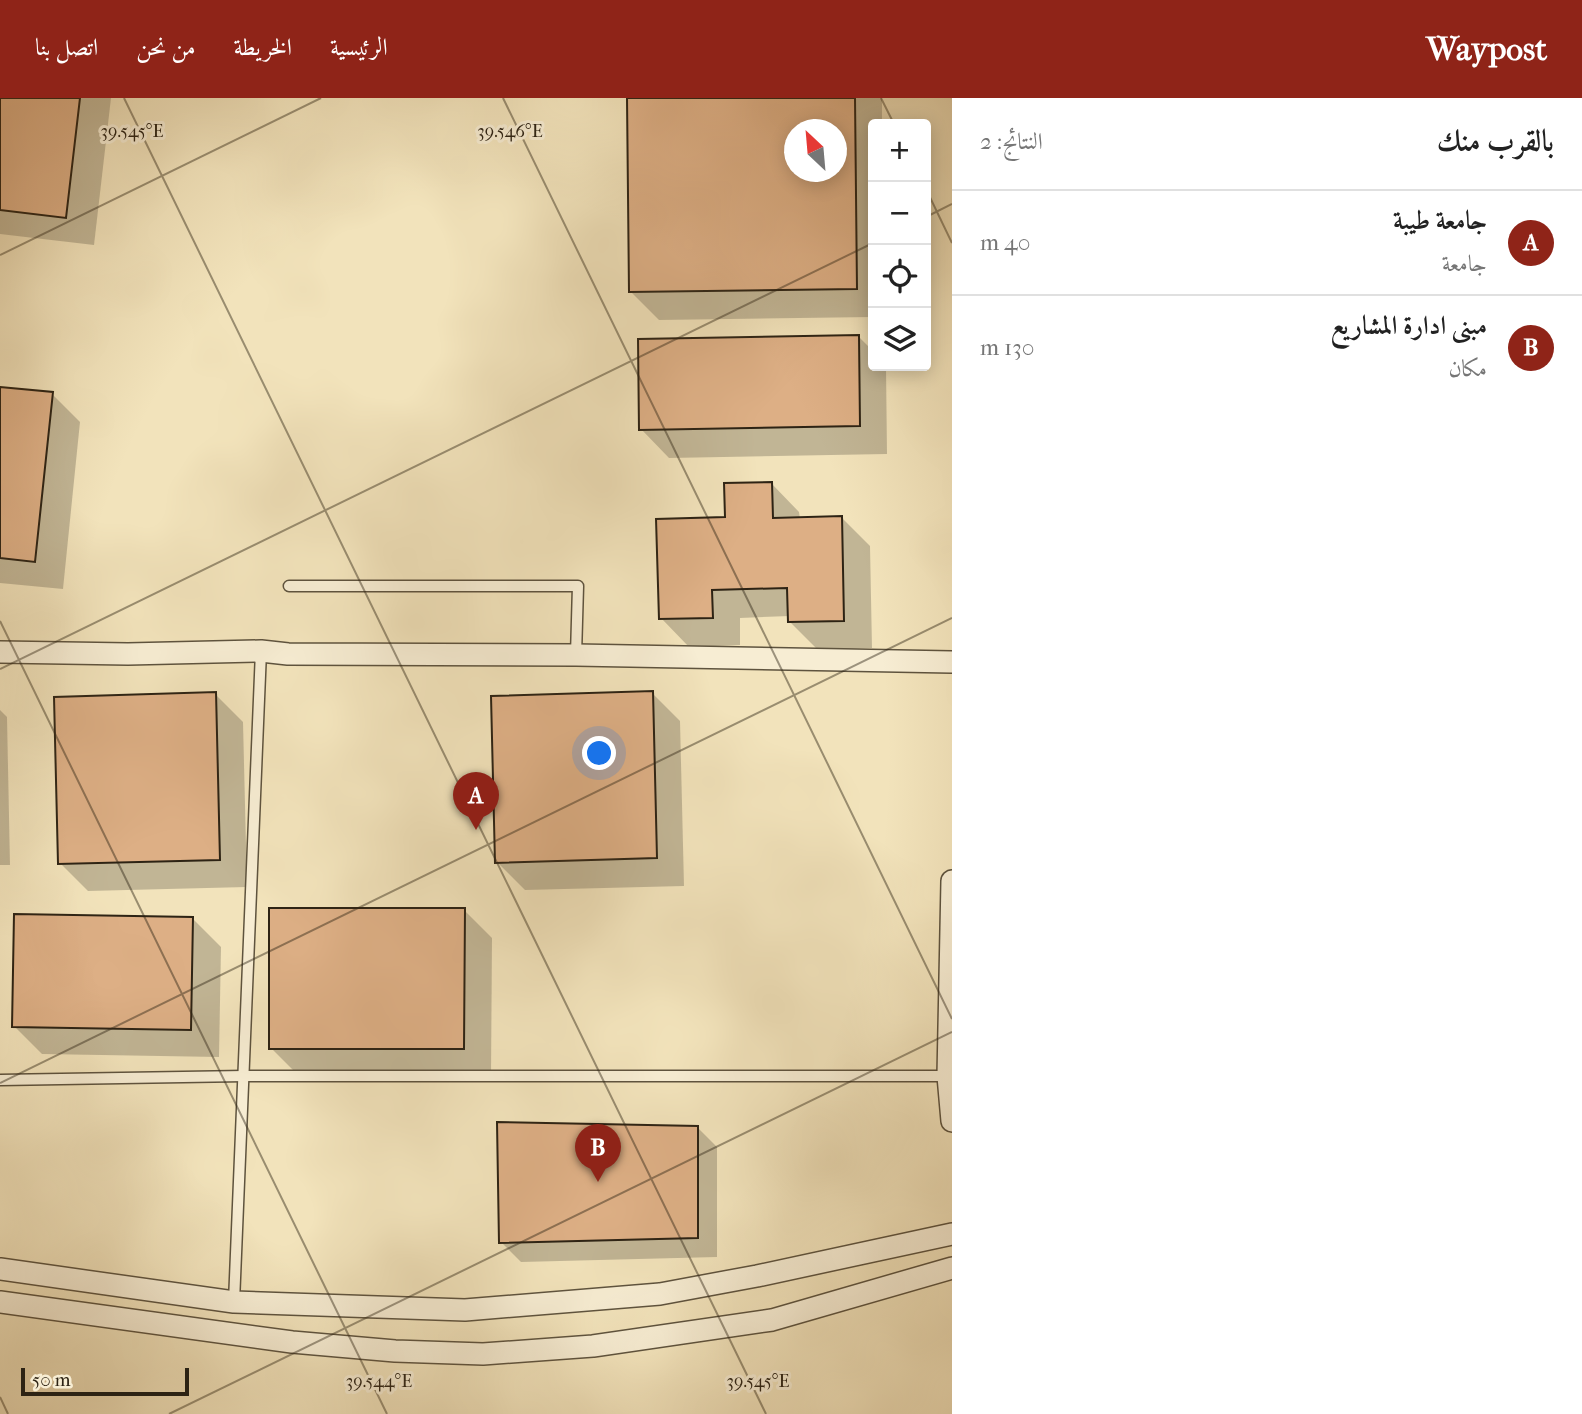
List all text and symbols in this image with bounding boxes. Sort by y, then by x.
text: Waypost [1426,30,1547,69]
text: اتصل بنا [35,33,98,61]
text: من نحن [136,33,196,61]
text: الخريطة [234,33,292,61]
text: الرئيسية [330,33,388,61]
north arrow [784,119,847,182]
map controls [868,119,931,371]
button: + [868,119,931,182]
text: 39.545°E [101,121,163,142]
text: 39.546°E [477,121,543,142]
text: بالقرب منك [1437,124,1554,159]
text: النتائج: 2 [980,128,1043,155]
button: − [868,182,931,245]
text: جامعة طيبة [1393,205,1487,236]
text: 40 m [980,229,1030,256]
text: A [1524,229,1538,256]
button: locate [868,245,931,308]
text: جامعة [1442,250,1487,277]
button: layers [868,308,931,371]
text: مبنى ادارة المشاريع [1331,310,1487,341]
text: 130 m [980,334,1034,361]
text: B [1524,334,1538,361]
text: مكان [1448,355,1487,382]
your location [582,736,616,770]
pin: A [453,772,499,830]
pin: B [575,1124,621,1182]
scale bar [21,1365,189,1397]
text: 50 m [32,1369,71,1391]
text: 39.544°E [346,1371,412,1392]
text: 39.545°E [727,1371,789,1392]

